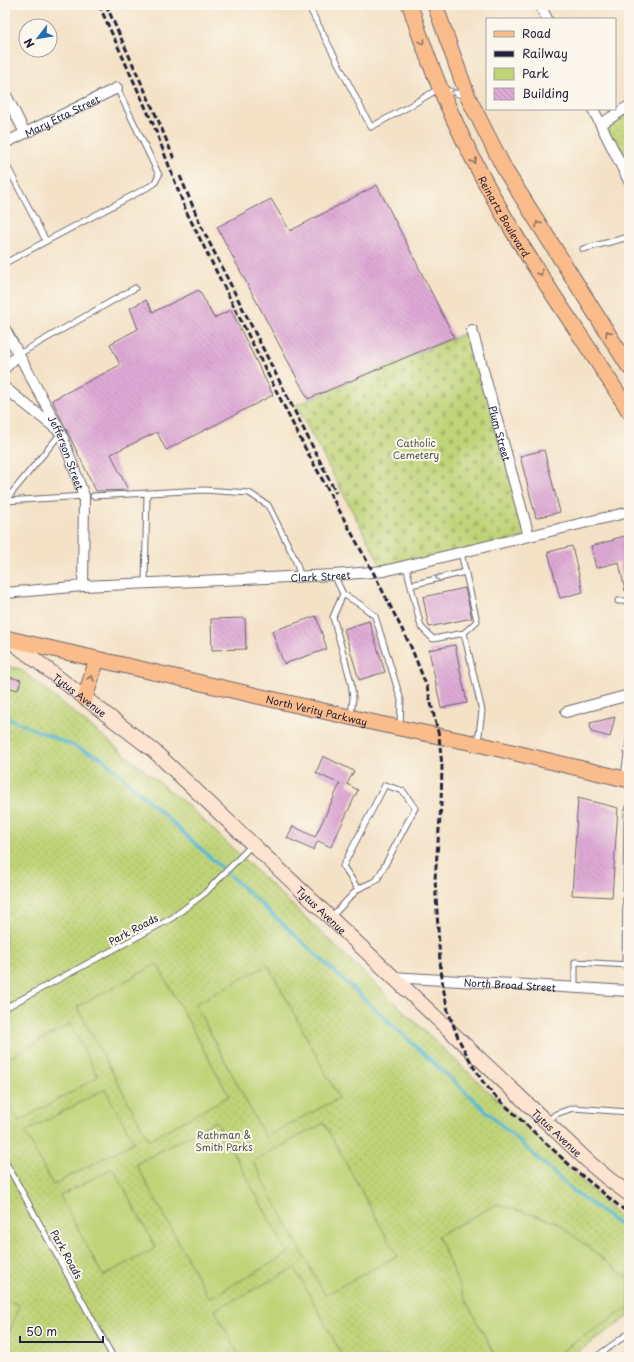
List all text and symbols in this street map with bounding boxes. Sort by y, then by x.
north arrow [18,18,58,58]
legend [486,18,616,110]
text: Road [522,24,551,42]
text: N [19,35,39,52]
one-way arrow [418,38,426,45]
text: Railway [522,44,568,62]
text: Park [522,64,549,82]
text: Building [522,84,569,102]
one-way arrow [451,88,458,97]
street label: Mary Etta Street [22,90,102,140]
one-way arrow [469,157,477,164]
street label: Reinartz Boulevard [476,173,534,260]
one-way arrow [536,221,543,228]
one-way arrow [535,269,543,276]
one-way arrow [606,331,613,338]
street label: Plum Street [486,404,515,462]
street label: Jefferson Street [45,412,88,491]
park label: Catholic Cemetery [393,435,440,462]
street label: Clark Street [290,566,351,584]
one-way arrow [435,574,441,582]
street label: Tytus Avenue [50,669,111,720]
one-way arrow [86,675,95,682]
street label: North Verity Parkway [265,691,369,729]
street label: Tytus Avenue [293,882,351,937]
street label: Park Roads [106,909,161,948]
street label: North Broad Street [463,974,556,994]
street label: Tytus Avenue [529,1105,586,1160]
park label: Rathman & Smith Parks [195,1127,253,1154]
street label: Park Roads [47,1227,87,1282]
scale bar [20,1318,103,1344]
text: 50 m [26,1322,57,1340]

